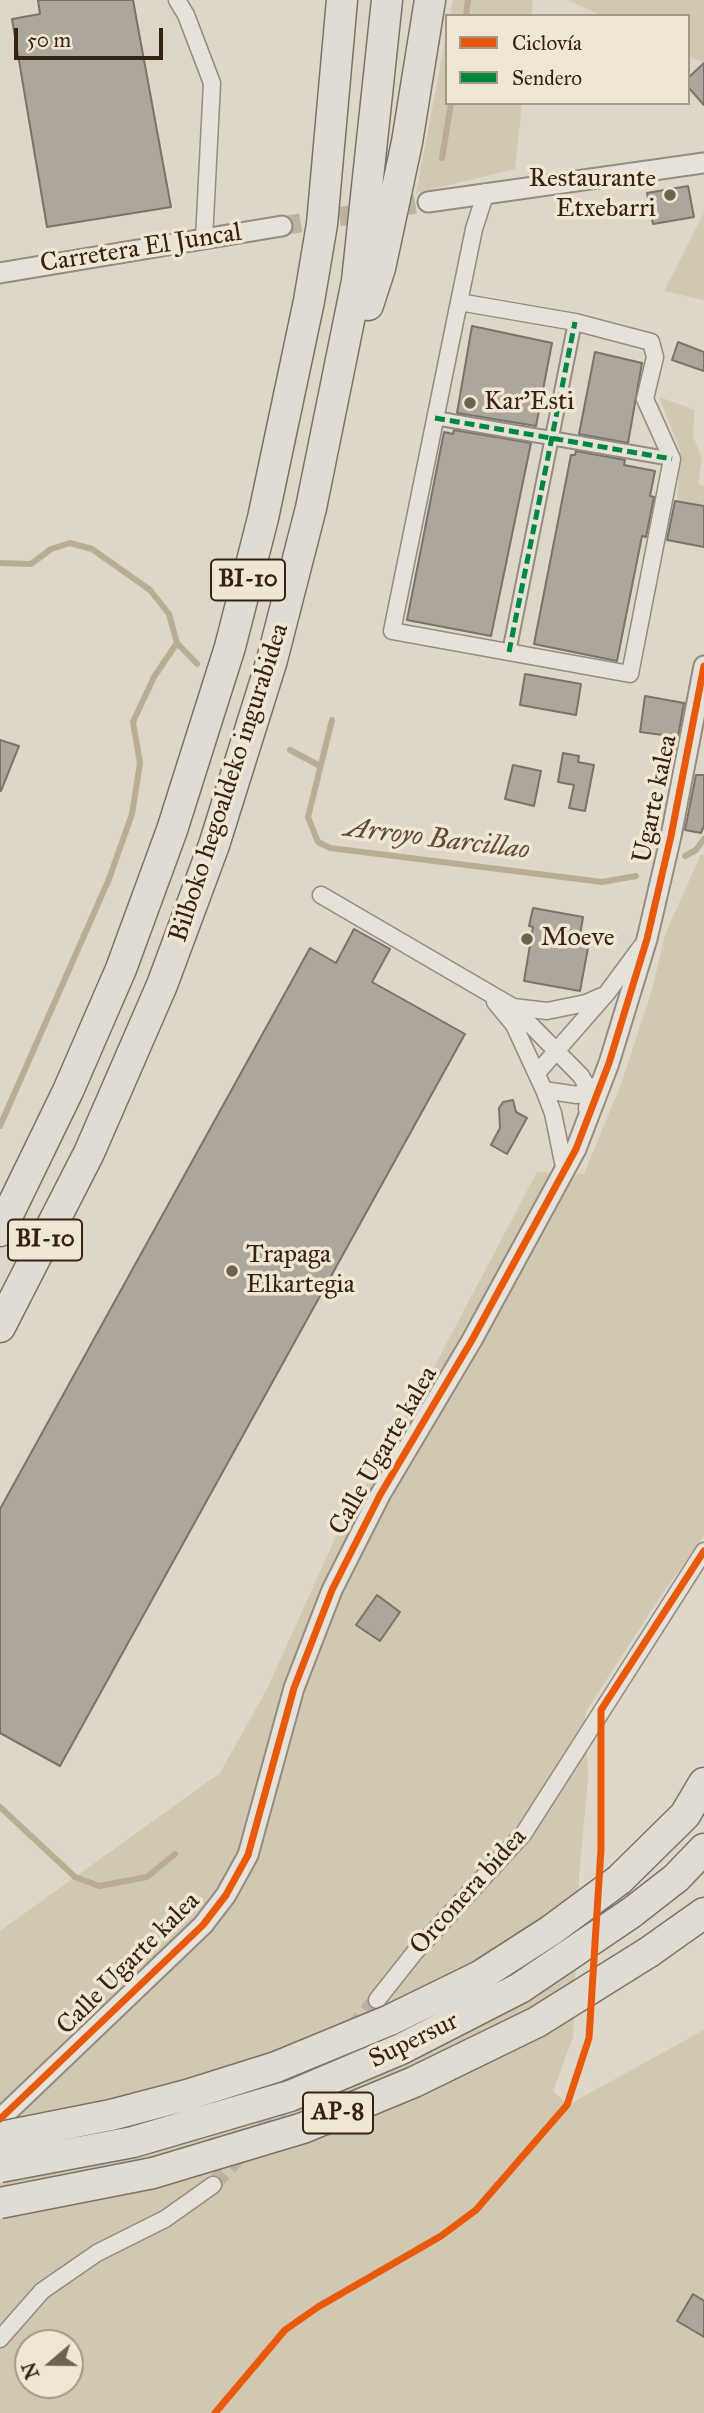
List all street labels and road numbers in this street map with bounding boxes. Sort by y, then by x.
street label: Carretera El Juncal [38,218,244,280]
road number: BI-10 [211,560,285,600]
street label: Bilboko hegoaldeko ingurabidea [164,620,296,946]
street label: Ugarte kalea [627,732,685,866]
road number: BI-10 [8,1220,82,1260]
street label: Calle Ugarte kalea [323,1361,445,1541]
street label: Orconera bidea [404,1822,534,1962]
street label: Calle Ugarte kalea [51,1886,207,2042]
street label: Supersur [364,2006,464,2076]
road number: AP-8 [303,2092,373,2134]

